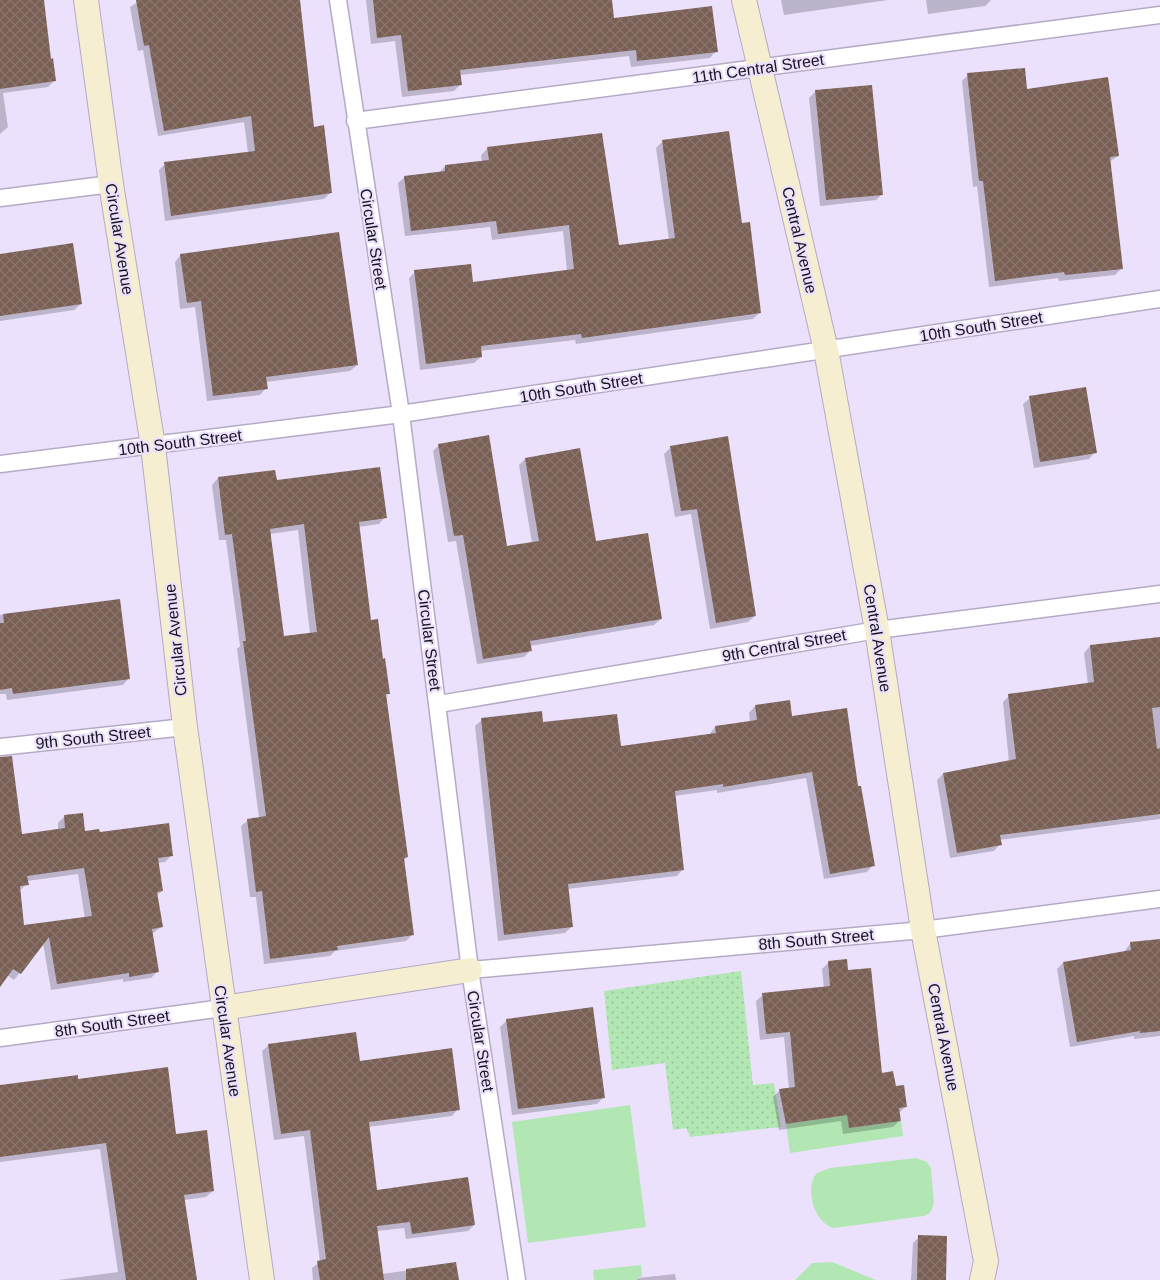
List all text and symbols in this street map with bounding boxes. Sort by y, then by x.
street label: 11th Central Street [691,51,826,86]
street label: Circular Avenue [102,182,137,296]
street label: Central Avenue [779,185,820,295]
street label: Circular Street [357,187,390,291]
street label: 10th South Street [918,308,1044,345]
street label: 10th South Street [518,369,644,406]
street label: 10th South Street [117,426,243,459]
street label: Circular Avenue [161,583,190,697]
street label: Central Avenue [861,583,894,693]
street label: Circular Street [415,588,444,692]
street label: 9th Central Street [721,626,848,665]
street label: 9th South Street [35,723,152,752]
street label: 8th South Street [758,926,875,953]
street label: Central Avenue [925,982,962,1092]
street label: Circular Avenue [211,984,244,1098]
street label: Circular Street [464,989,497,1093]
street label: 8th South Street [54,1007,171,1040]

